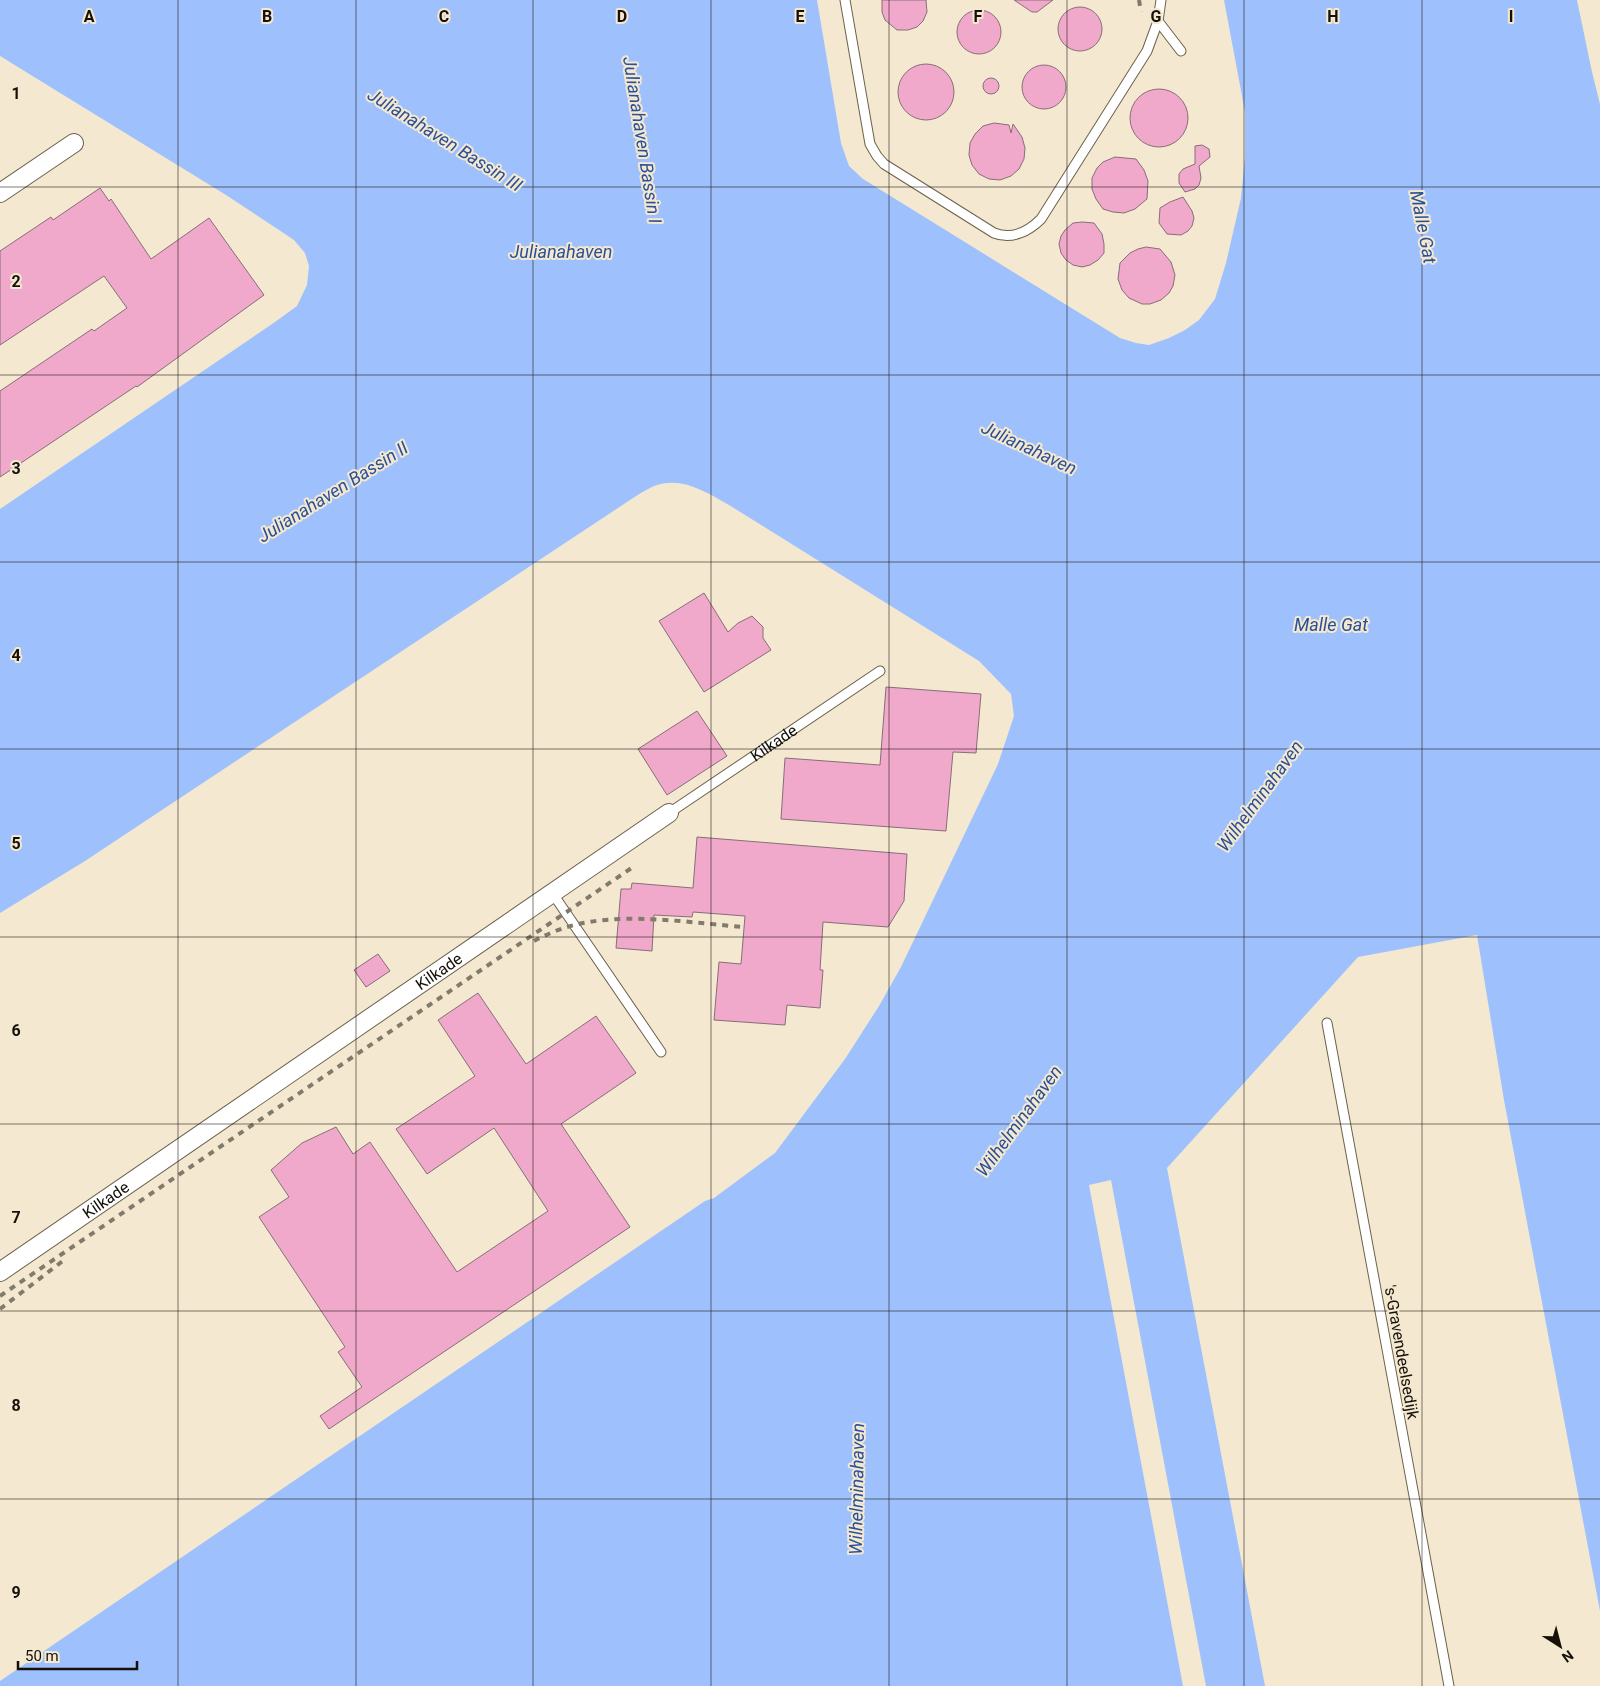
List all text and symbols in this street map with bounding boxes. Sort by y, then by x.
text: A [84,7,95,26]
text: B [262,7,272,26]
text: C [439,7,449,26]
text: D [617,7,627,26]
text: E [796,7,805,26]
text: F [974,7,983,26]
text: G [1151,7,1162,26]
text: H [1327,7,1339,26]
text: I [1509,7,1513,26]
water label: Julianahaven Bassin I [619,55,666,225]
text: 1 [11,84,21,103]
water label: Julianahaven Bassin III [364,84,527,196]
water label: Malle Gat [1406,189,1441,266]
water label: Julianahaven [510,241,612,262]
text: 2 [11,272,21,291]
water label: Julianahaven [978,416,1080,479]
water label: Julianahaven Bassin II [254,437,412,546]
text: 3 [11,459,21,478]
water label: Malle Gat [1294,614,1368,635]
text: 4 [11,646,21,665]
street label: Kilkade [747,721,801,766]
water label: Wilhelminahaven [1212,736,1307,855]
text: 5 [11,834,21,853]
street label: Kilkade [412,949,466,994]
text: 6 [11,1021,21,1040]
water label: Wilhelminahaven [971,1061,1066,1180]
street label: Kilkade [79,1177,133,1223]
text: 7 [11,1208,21,1227]
street label: 's-Gravendeelsedijk [1380,1284,1423,1422]
text: 8 [11,1396,21,1415]
water label: Wilhelminahaven [845,1423,868,1555]
text: 9 [11,1583,21,1602]
north arrow [1535,1621,1585,1671]
scale bar [18,1638,136,1670]
text: 50 m [25,1647,59,1665]
text: N [1559,1647,1576,1666]

